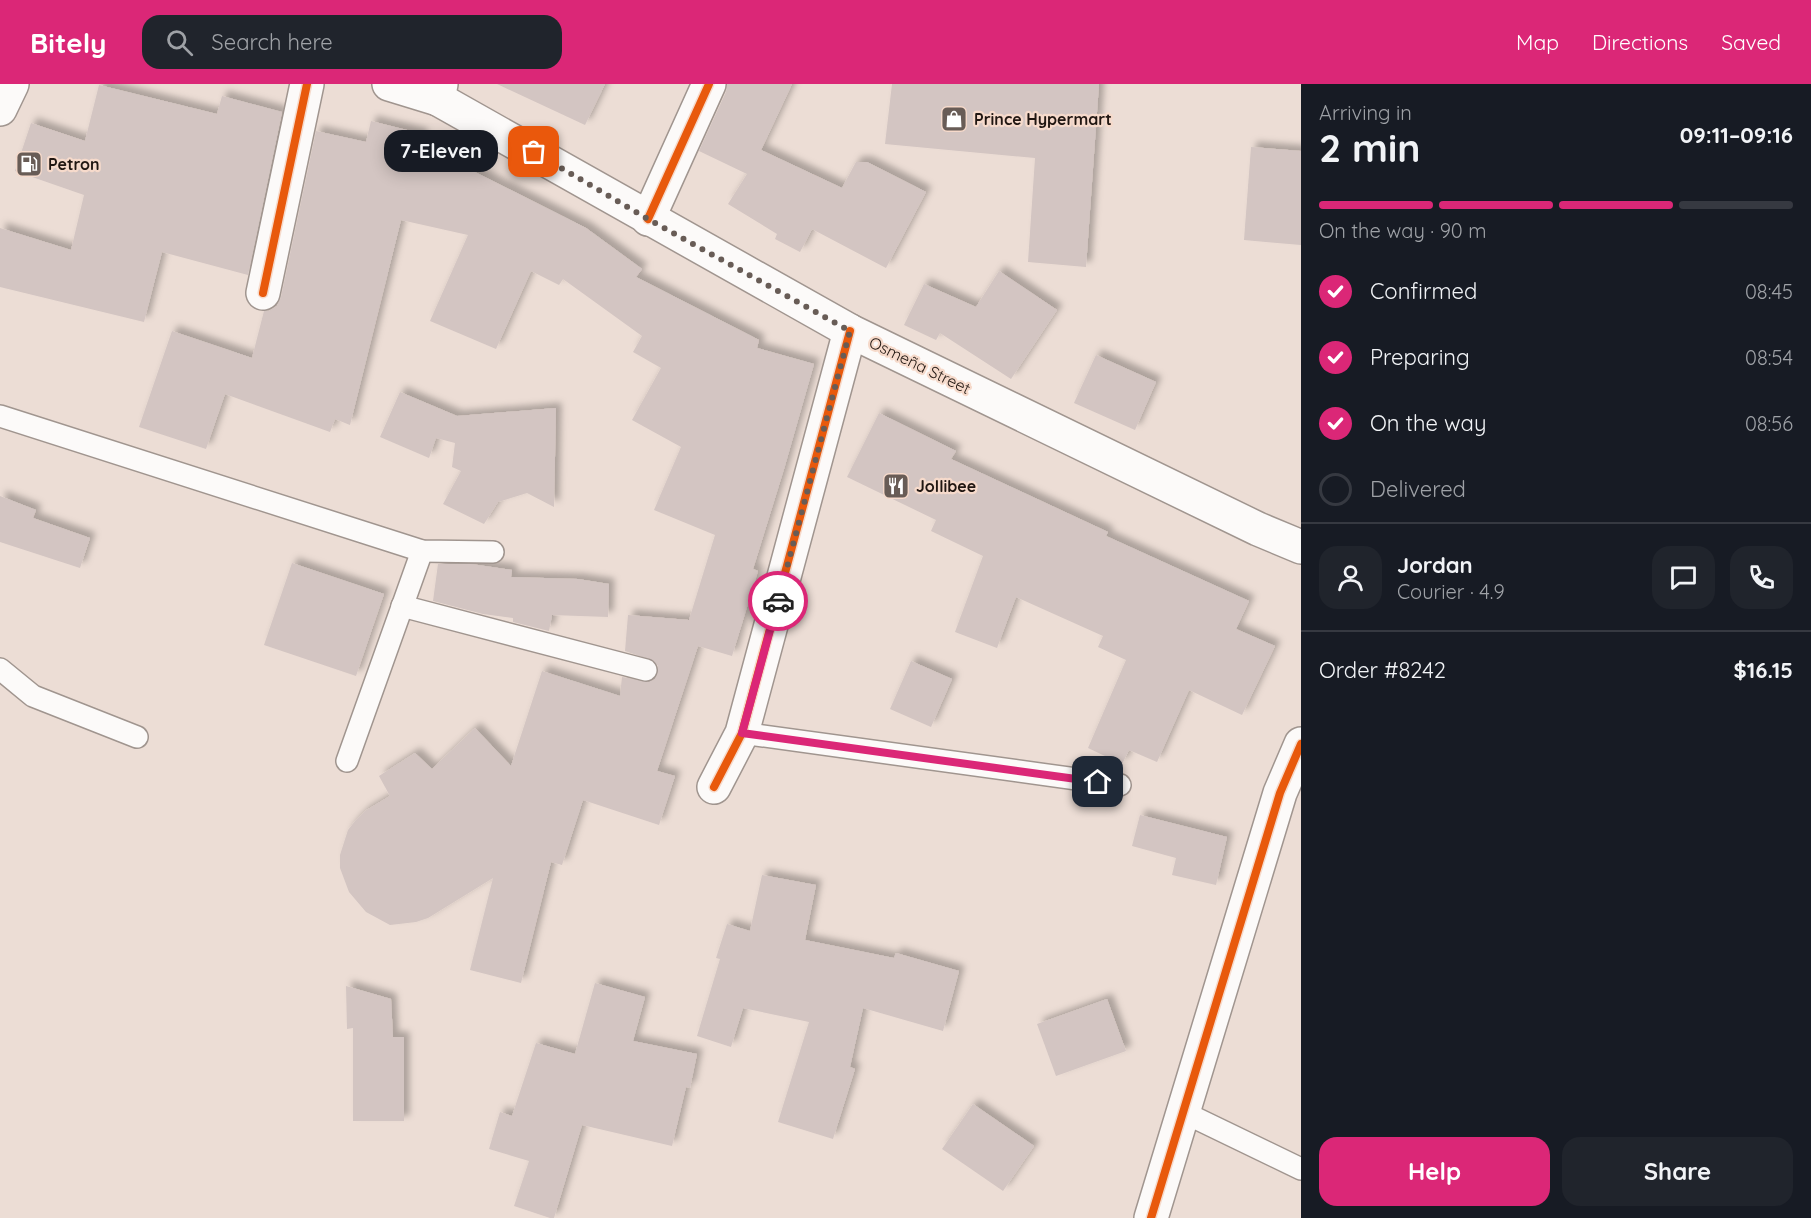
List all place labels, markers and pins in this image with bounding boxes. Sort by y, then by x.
shop icon: Prince Hypermart [939,104,969,134]
place label: Prince Hypermart [974,109,1112,129]
pin [508,126,559,177]
callout: 7-Eleven [384,131,498,173]
fuel station icon: Petron [14,149,44,179]
place label: Petron [48,154,100,174]
restaurant icon: Jollibee [881,471,911,501]
place label: Jollibee [916,476,976,496]
pin [1072,756,1123,807]

